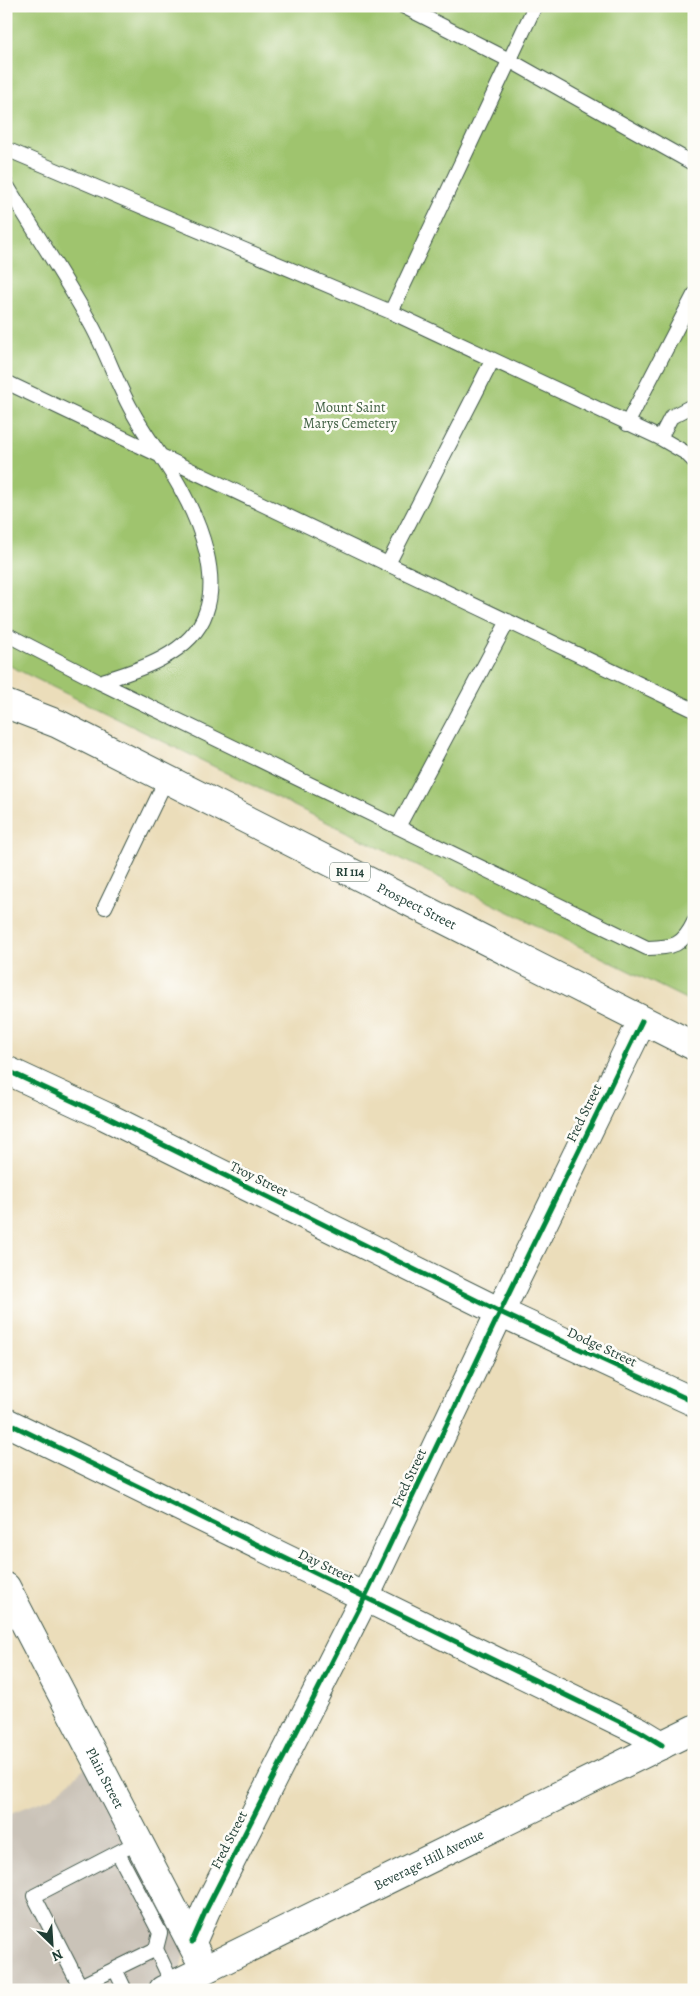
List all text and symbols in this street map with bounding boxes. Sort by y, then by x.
park label: Mount Saint Marys Cemetery [303,398,398,433]
road number: RI 114 [330,862,370,882]
street label: Prospect Street [374,878,460,934]
street label: Fred Street [562,1080,607,1146]
street label: Troy Street [227,1157,292,1201]
street label: Dodge Street [564,1323,640,1372]
street label: Fred Street [387,1445,431,1511]
street label: Day Street [295,1544,357,1588]
street label: Plain Street [81,1744,129,1812]
street label: Fred Street [206,1807,252,1872]
street label: Beverage Hill Avenue [370,1824,487,1895]
north arrow [28,1918,78,1968]
text: N [49,1945,66,1966]

